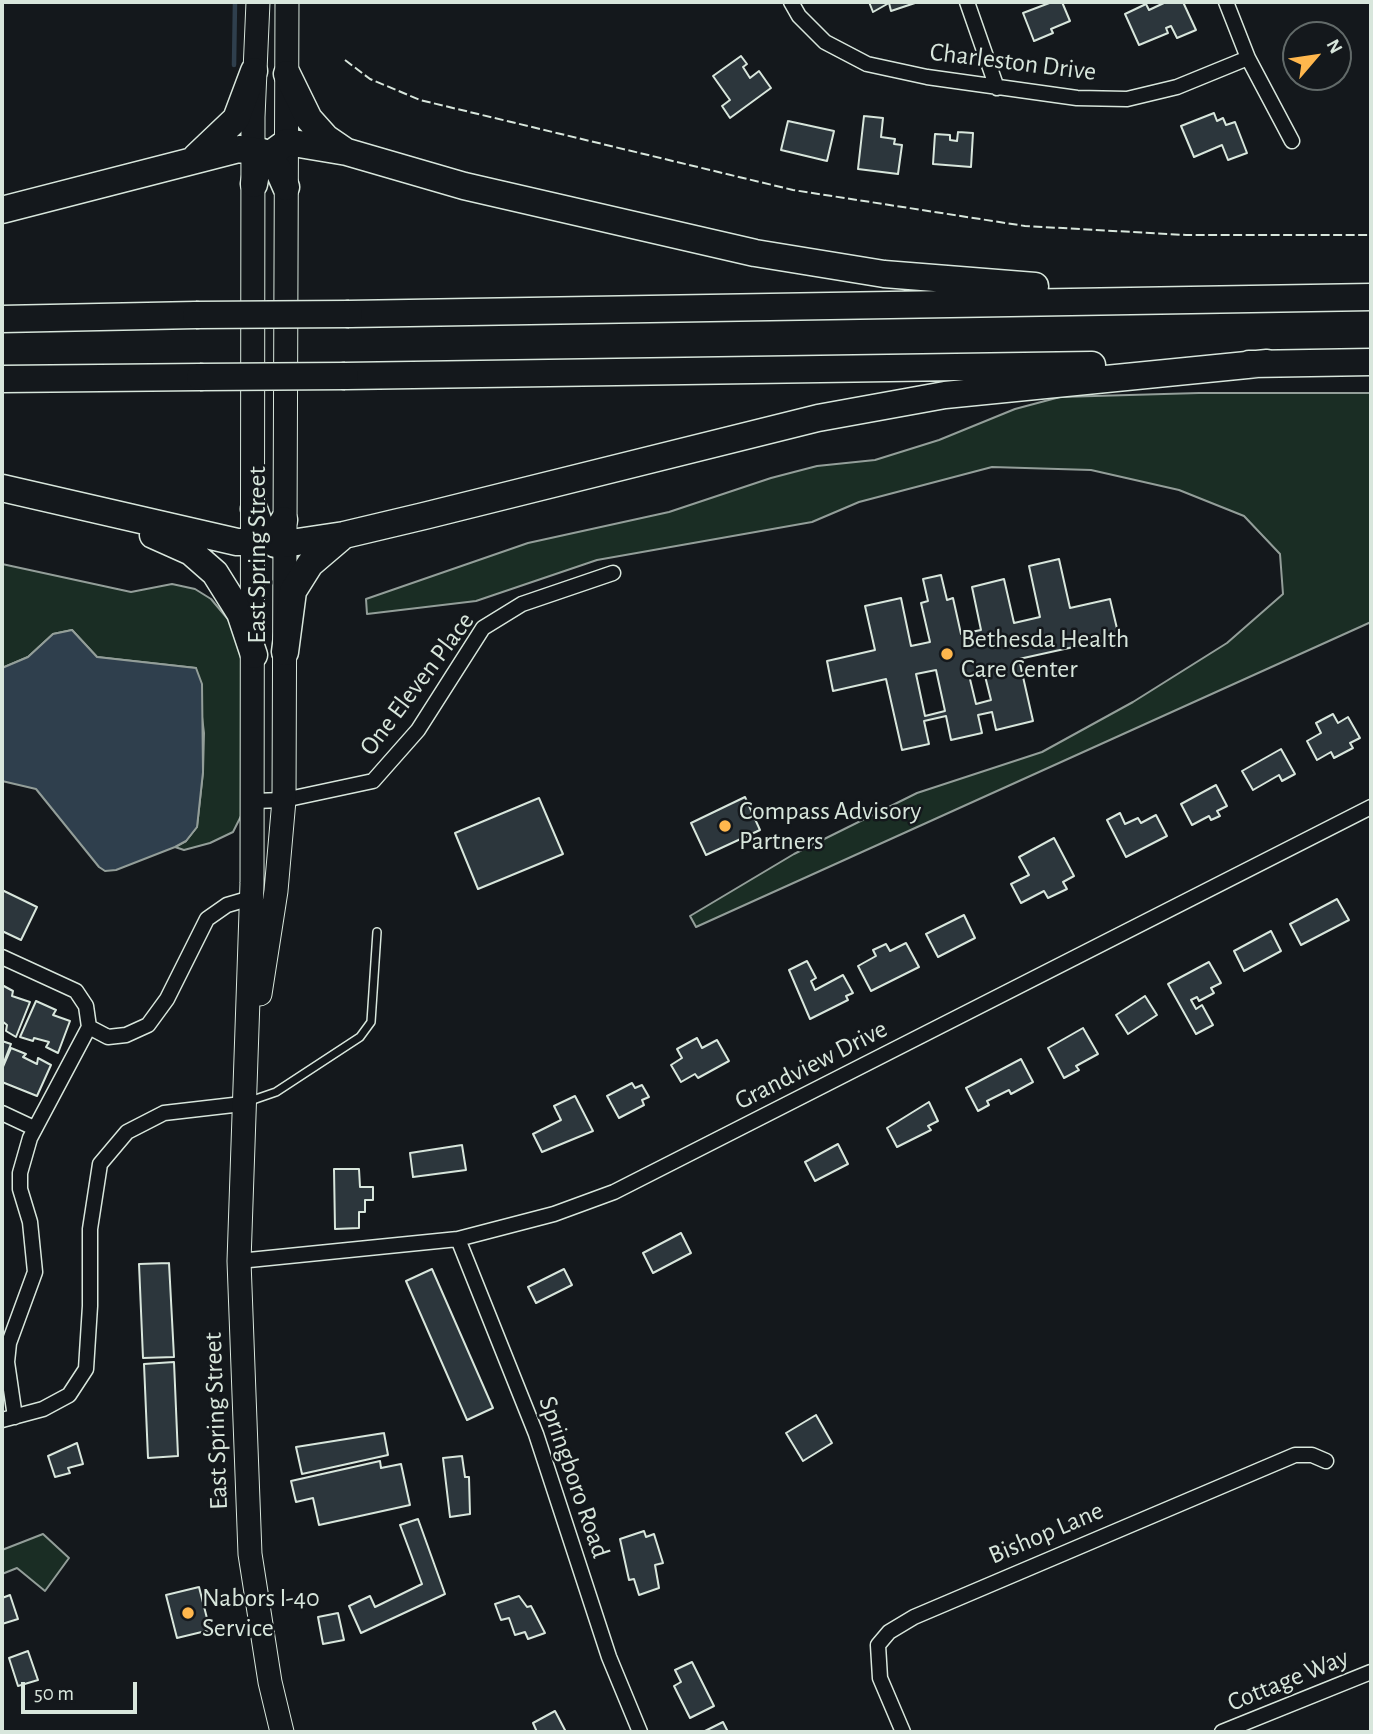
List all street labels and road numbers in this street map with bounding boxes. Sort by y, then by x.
street label: Charleston Drive [928,36,1098,88]
street label: East Spring Street [241,466,273,644]
street label: One Eleven Place [353,606,481,762]
street label: Grandview Drive [730,1013,892,1117]
street label: East Spring Street [197,1332,235,1510]
street label: Springboro Road [532,1392,616,1562]
street label: Bishop Lane [984,1495,1108,1571]
street label: Cottage Way [1223,1642,1353,1718]

